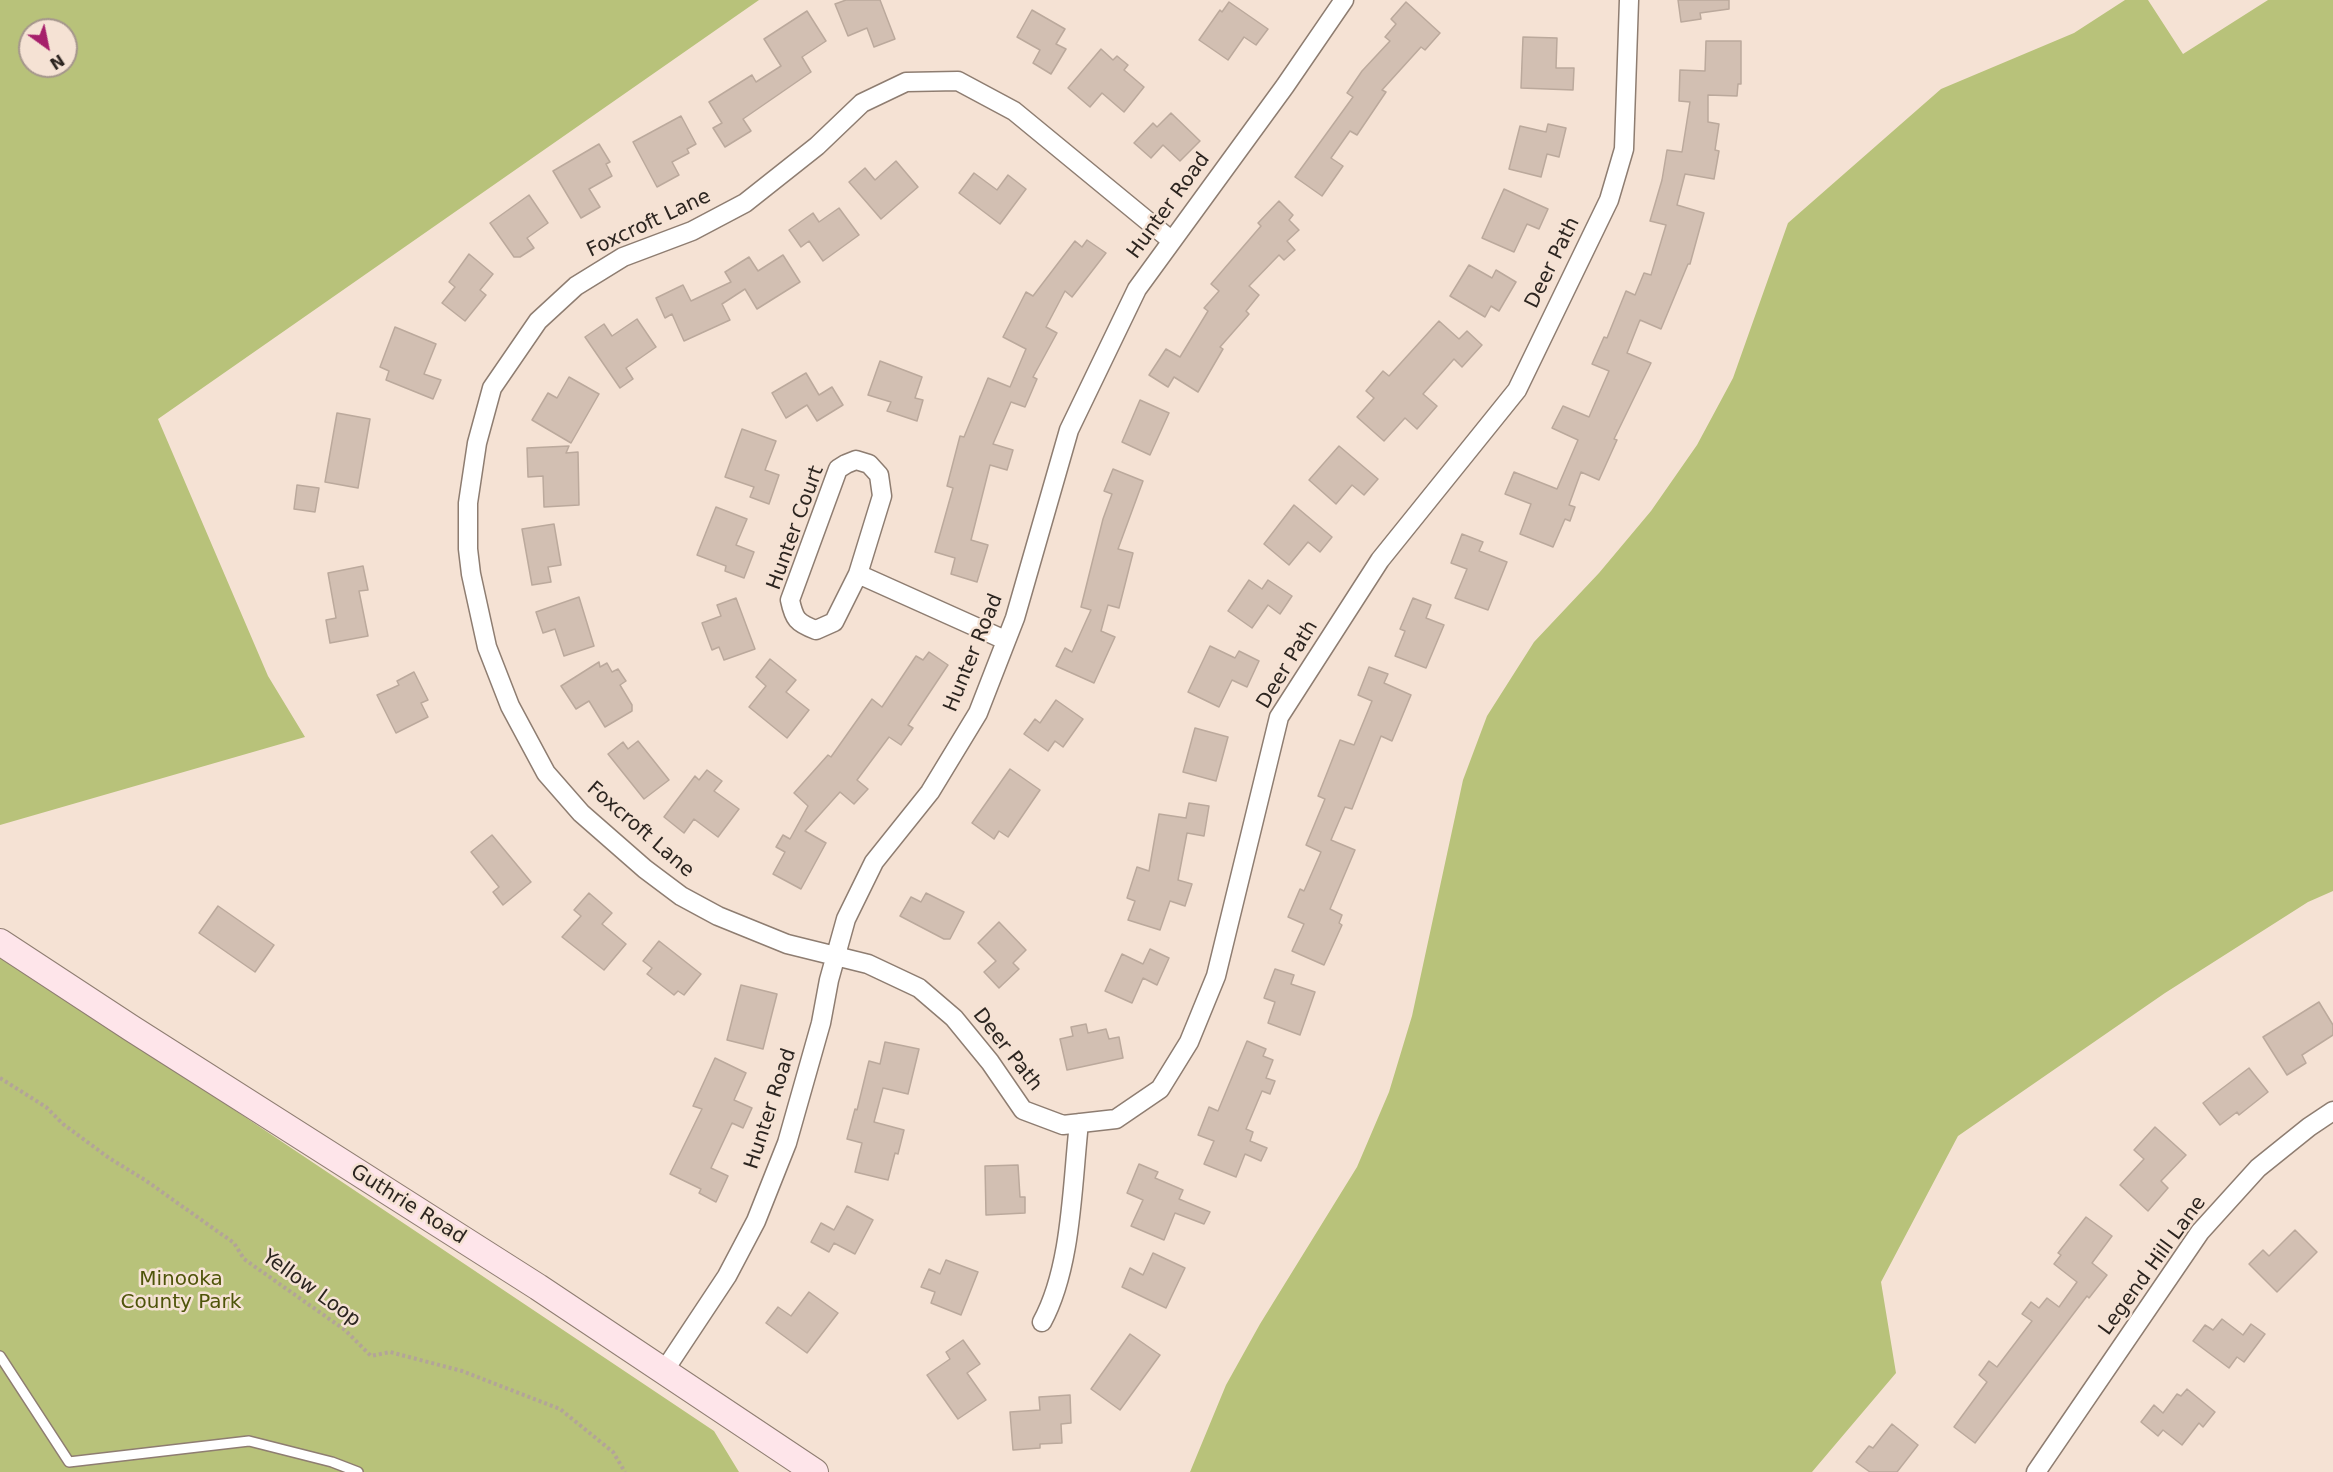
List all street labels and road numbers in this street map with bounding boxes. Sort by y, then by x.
street label: Hunter Road [1122,148,1216,264]
street label: Foxcroft Lane [583,185,715,263]
street label: Deer Path [1521,213,1585,313]
street label: Hunter Court [762,463,830,593]
street label: Hunter Road [939,590,1009,716]
street label: Deer Path [1252,617,1324,713]
street label: Foxcroft Lane [581,777,699,883]
street label: Deer Path [967,1004,1047,1096]
street label: Hunter Road [740,1046,802,1172]
street label: Guthrie Road [346,1160,470,1250]
street label: Legend Hill Lane [2094,1192,2212,1340]
street label: Yellow Loop [257,1245,365,1333]

